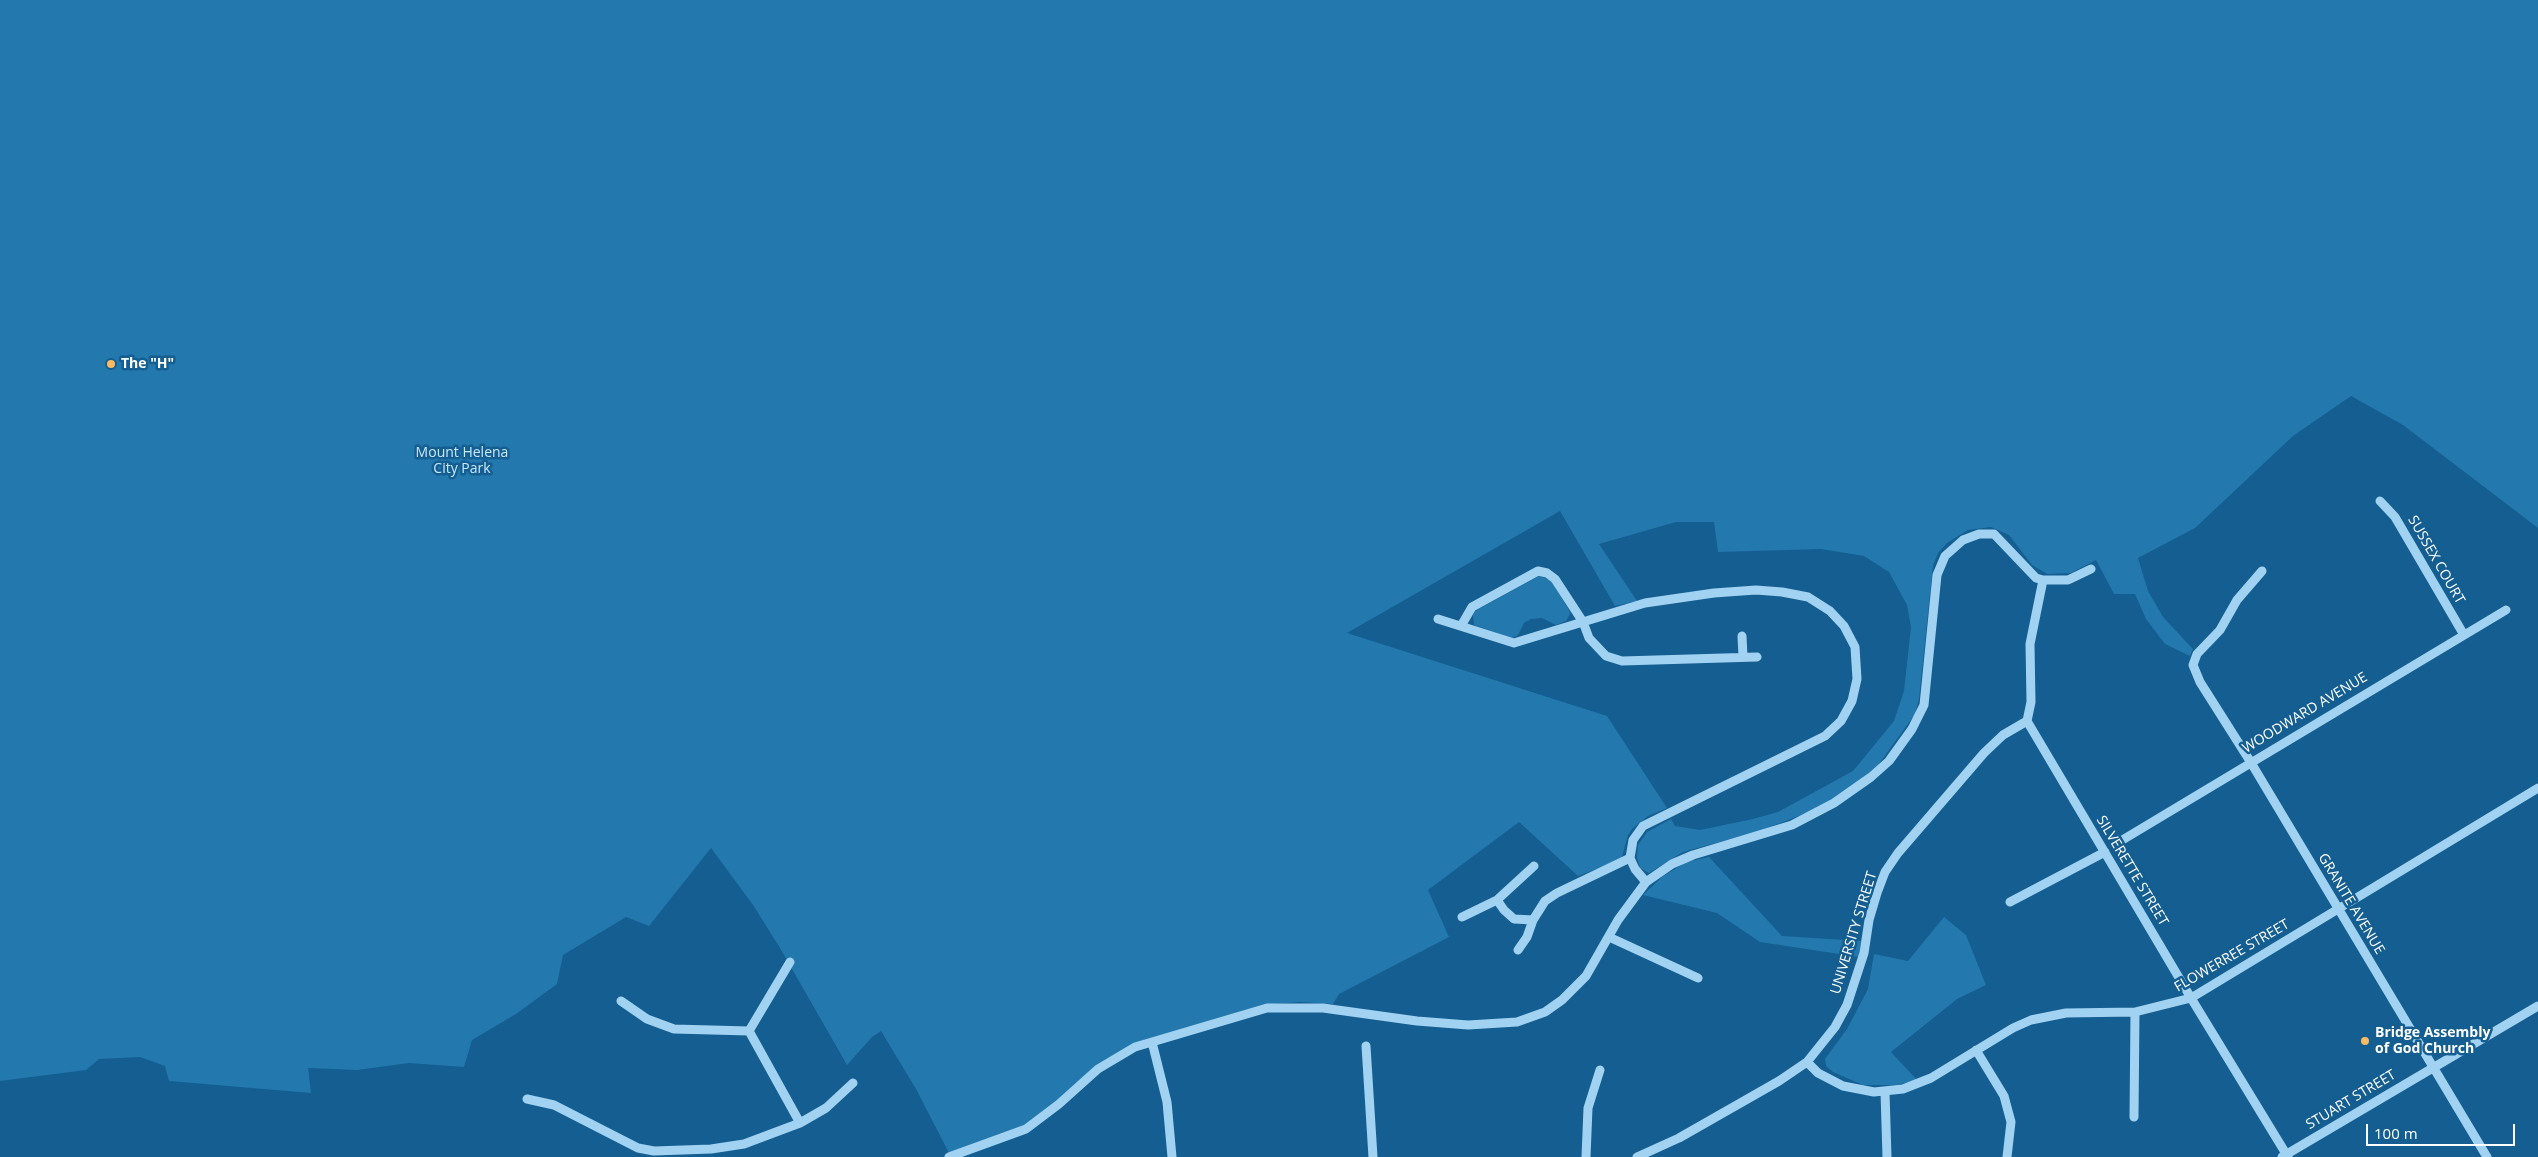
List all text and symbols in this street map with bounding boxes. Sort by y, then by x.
place label: The "H" [121,356,174,372]
marker: The "H" [105,358,117,370]
park label: Mount Helena City Park [416,445,508,478]
street label: SUSSEX COURT [2404,513,2468,607]
street label: WOODWARD AVENUE [2240,669,2370,757]
street label: SILVERETTE STREET [2092,813,2172,929]
street label: GRANITE AVENUE [2314,850,2388,958]
street label: UNIVERSITY STREET [1827,870,1881,996]
street label: FLOWERREE STREET [2172,916,2292,996]
place label: Bridge Assembly of God Church [2375,1025,2490,1058]
marker: Bridge Assembly of God Church [2359,1035,2371,1047]
street label: STUART STREET [2303,1067,2399,1133]
scale bar [2368,1114,2517,1146]
text: 100 m [2374,1123,2418,1143]

